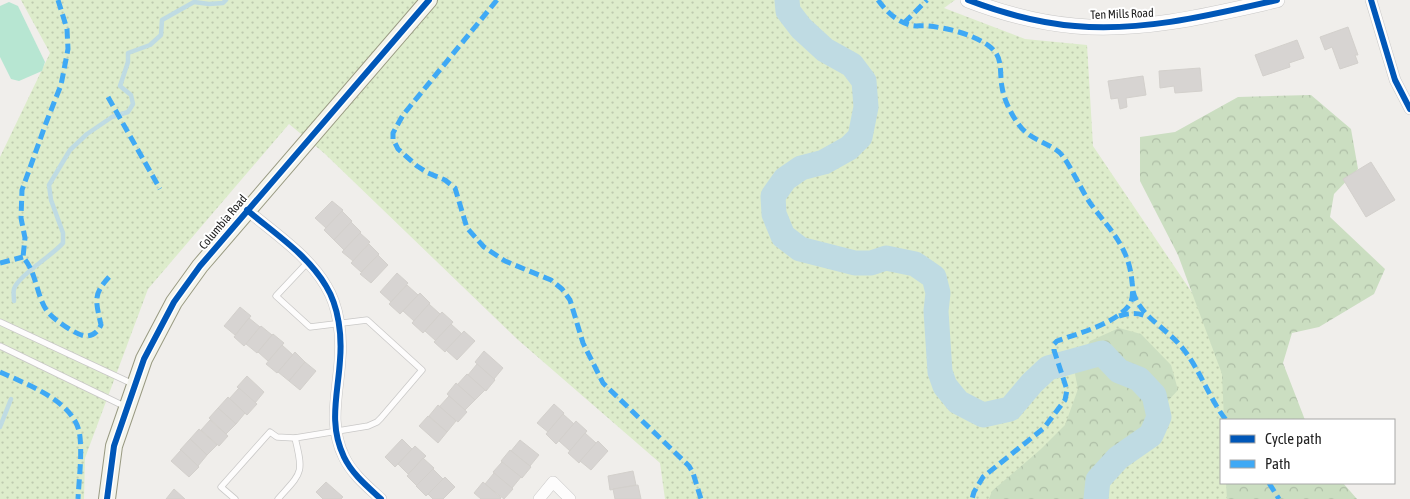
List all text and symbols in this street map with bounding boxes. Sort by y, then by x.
street label: Ten Mills Road [1090,6,1154,22]
street label: Columbia Road [196,192,250,252]
legend [1220,419,1395,484]
text: Cycle path [1265,430,1322,447]
text: Path [1265,455,1291,472]

